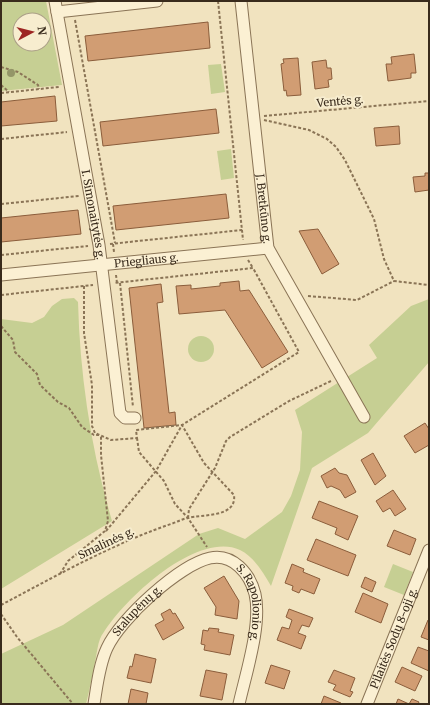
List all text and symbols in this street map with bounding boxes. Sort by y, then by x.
north arrow [12,12,52,52]
text: N [34,26,49,36]
street label: Ventės g. [315,92,364,110]
street label: I. Simonaitytės g. [79,168,108,261]
street label: J. Bretkūno g. [253,172,275,245]
street label: Priegliaus g. [113,250,179,271]
street label: Smalinės g. [76,524,137,562]
street label: S. Rapolionio g. [233,561,264,643]
street label: Stalupėnų g. [109,582,165,639]
street label: Pilaitės Sodų 8-oji g. [367,585,420,691]

